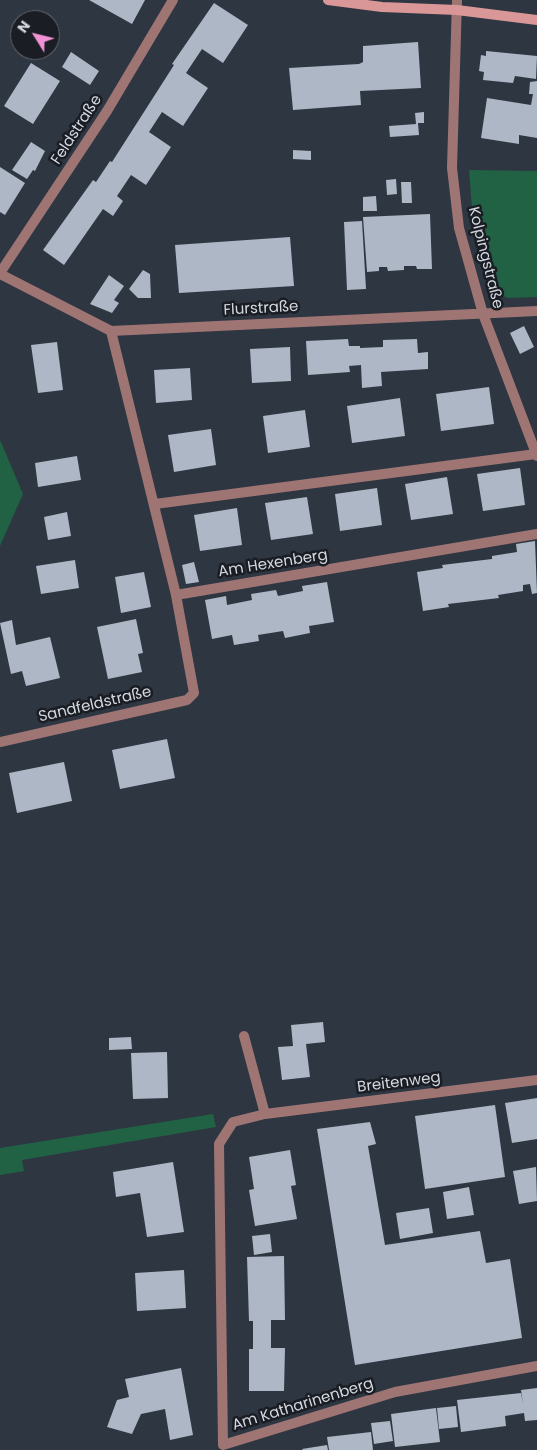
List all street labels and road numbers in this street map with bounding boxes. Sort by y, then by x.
street label: Feldstraße [48,92,106,168]
street label: Kolpingstraße [464,205,506,311]
street label: Flurstraße [223,298,299,320]
street label: Am Hexenberg [217,546,329,582]
street label: Sandfeldstraße [37,683,153,727]
street label: Breitenweg [356,1069,442,1097]
street label: Am Katharinenberg [230,1375,376,1435]

